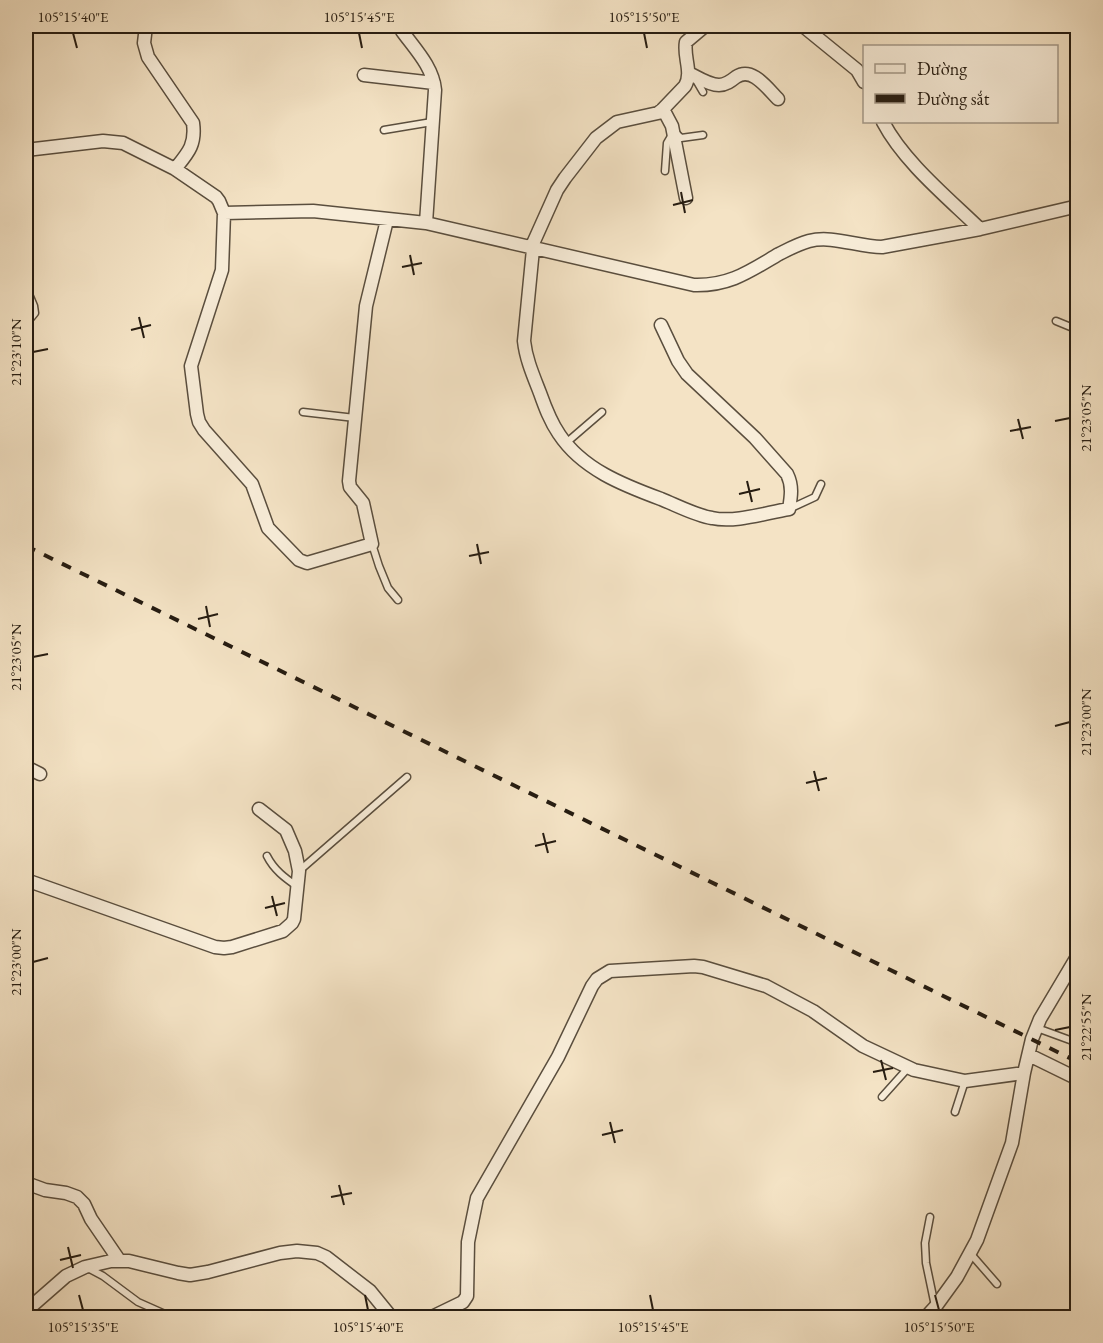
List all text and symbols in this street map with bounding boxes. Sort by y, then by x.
text: 105°15'40"E [37,7,109,26]
text: 105°15'45"E [323,7,395,26]
text: 105°15'50"E [608,7,680,26]
legend [863,45,1058,123]
text: Đường [917,57,967,80]
text: Đường sắt [917,87,990,110]
text: 21°23'10"N [6,318,25,386]
text: 21°23'05"N [1076,384,1095,452]
text: 21°23'05"N [6,623,25,691]
text: 21°23'00"N [1076,688,1095,756]
text: 21°23'00"N [6,928,25,996]
text: 21°22'55"N [1076,993,1095,1061]
text: 105°15'35"E [47,1317,119,1336]
text: 105°15'40"E [332,1317,404,1336]
text: 105°15'45"E [617,1317,689,1336]
text: 105°15'50"E [903,1317,975,1336]

